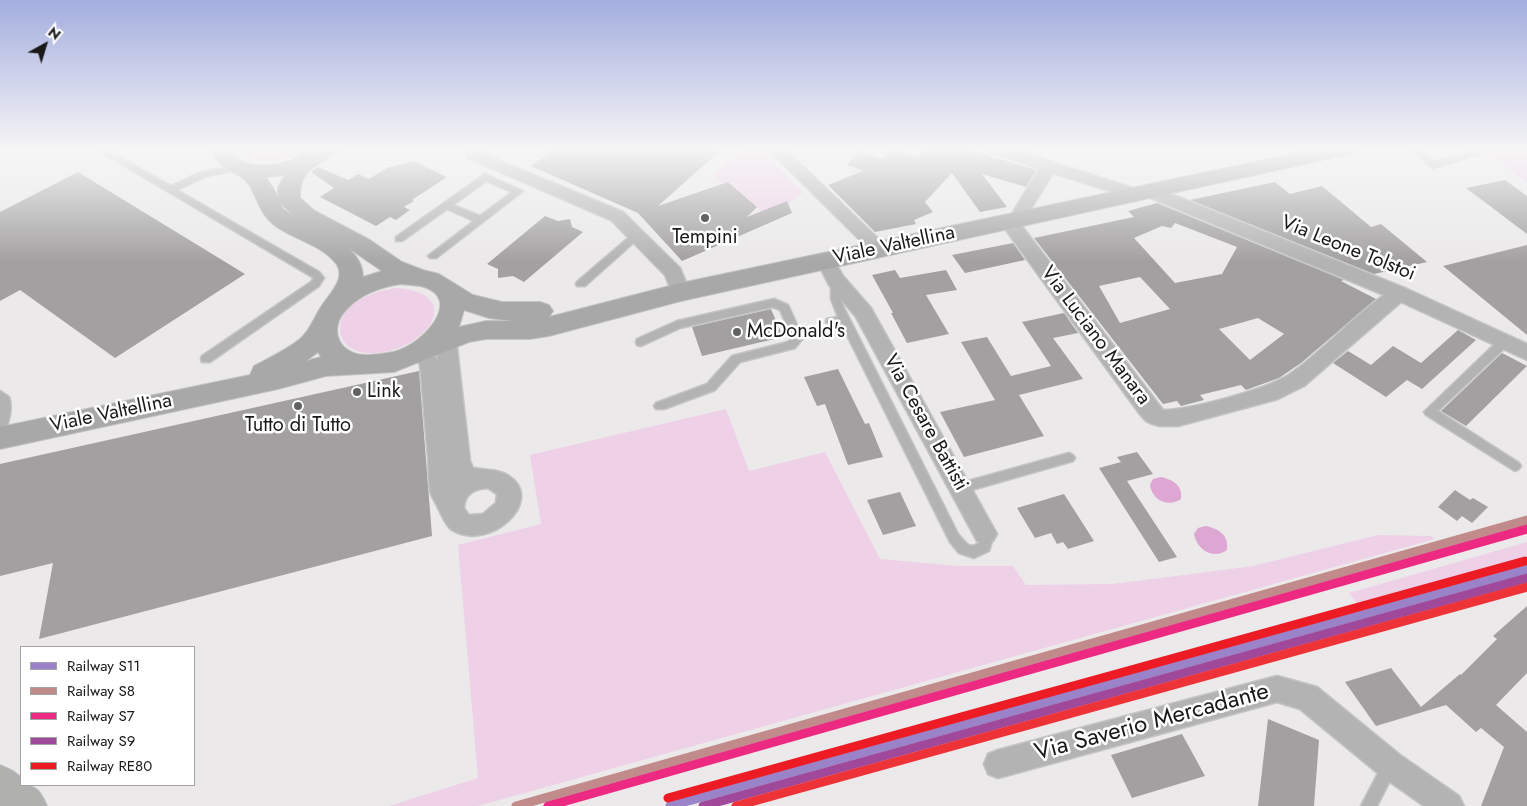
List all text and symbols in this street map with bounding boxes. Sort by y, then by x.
north arrow [20,20,70,70]
text: N [44,22,65,45]
street label: Via Leone Tolstoi [1277,211,1419,287]
marker: Tempini [699,212,711,224]
street label: Viale Valtellina [831,221,957,271]
place label: Tempini [672,226,738,250]
street label: Via Luciano Manara [1035,262,1155,410]
place label: McDonald's [747,320,845,344]
marker: McDonald's [731,326,743,338]
street label: Via Cesare Battisti [878,351,972,495]
place label: Link [367,380,400,404]
marker: Link [351,386,363,398]
street label: Viale Valtellina [48,389,174,439]
marker: Tutto di Tutto [292,400,304,412]
place label: Tutto di Tutto [245,414,351,438]
legend [20,646,195,786]
text: Railway S11 [67,655,140,677]
street label: Via Saverio Mercadante [1032,678,1272,768]
text: Railway S8 [67,680,135,702]
text: Railway S7 [67,705,135,727]
text: Railway S9 [67,730,135,752]
text: Railway RE80 [67,755,152,777]

